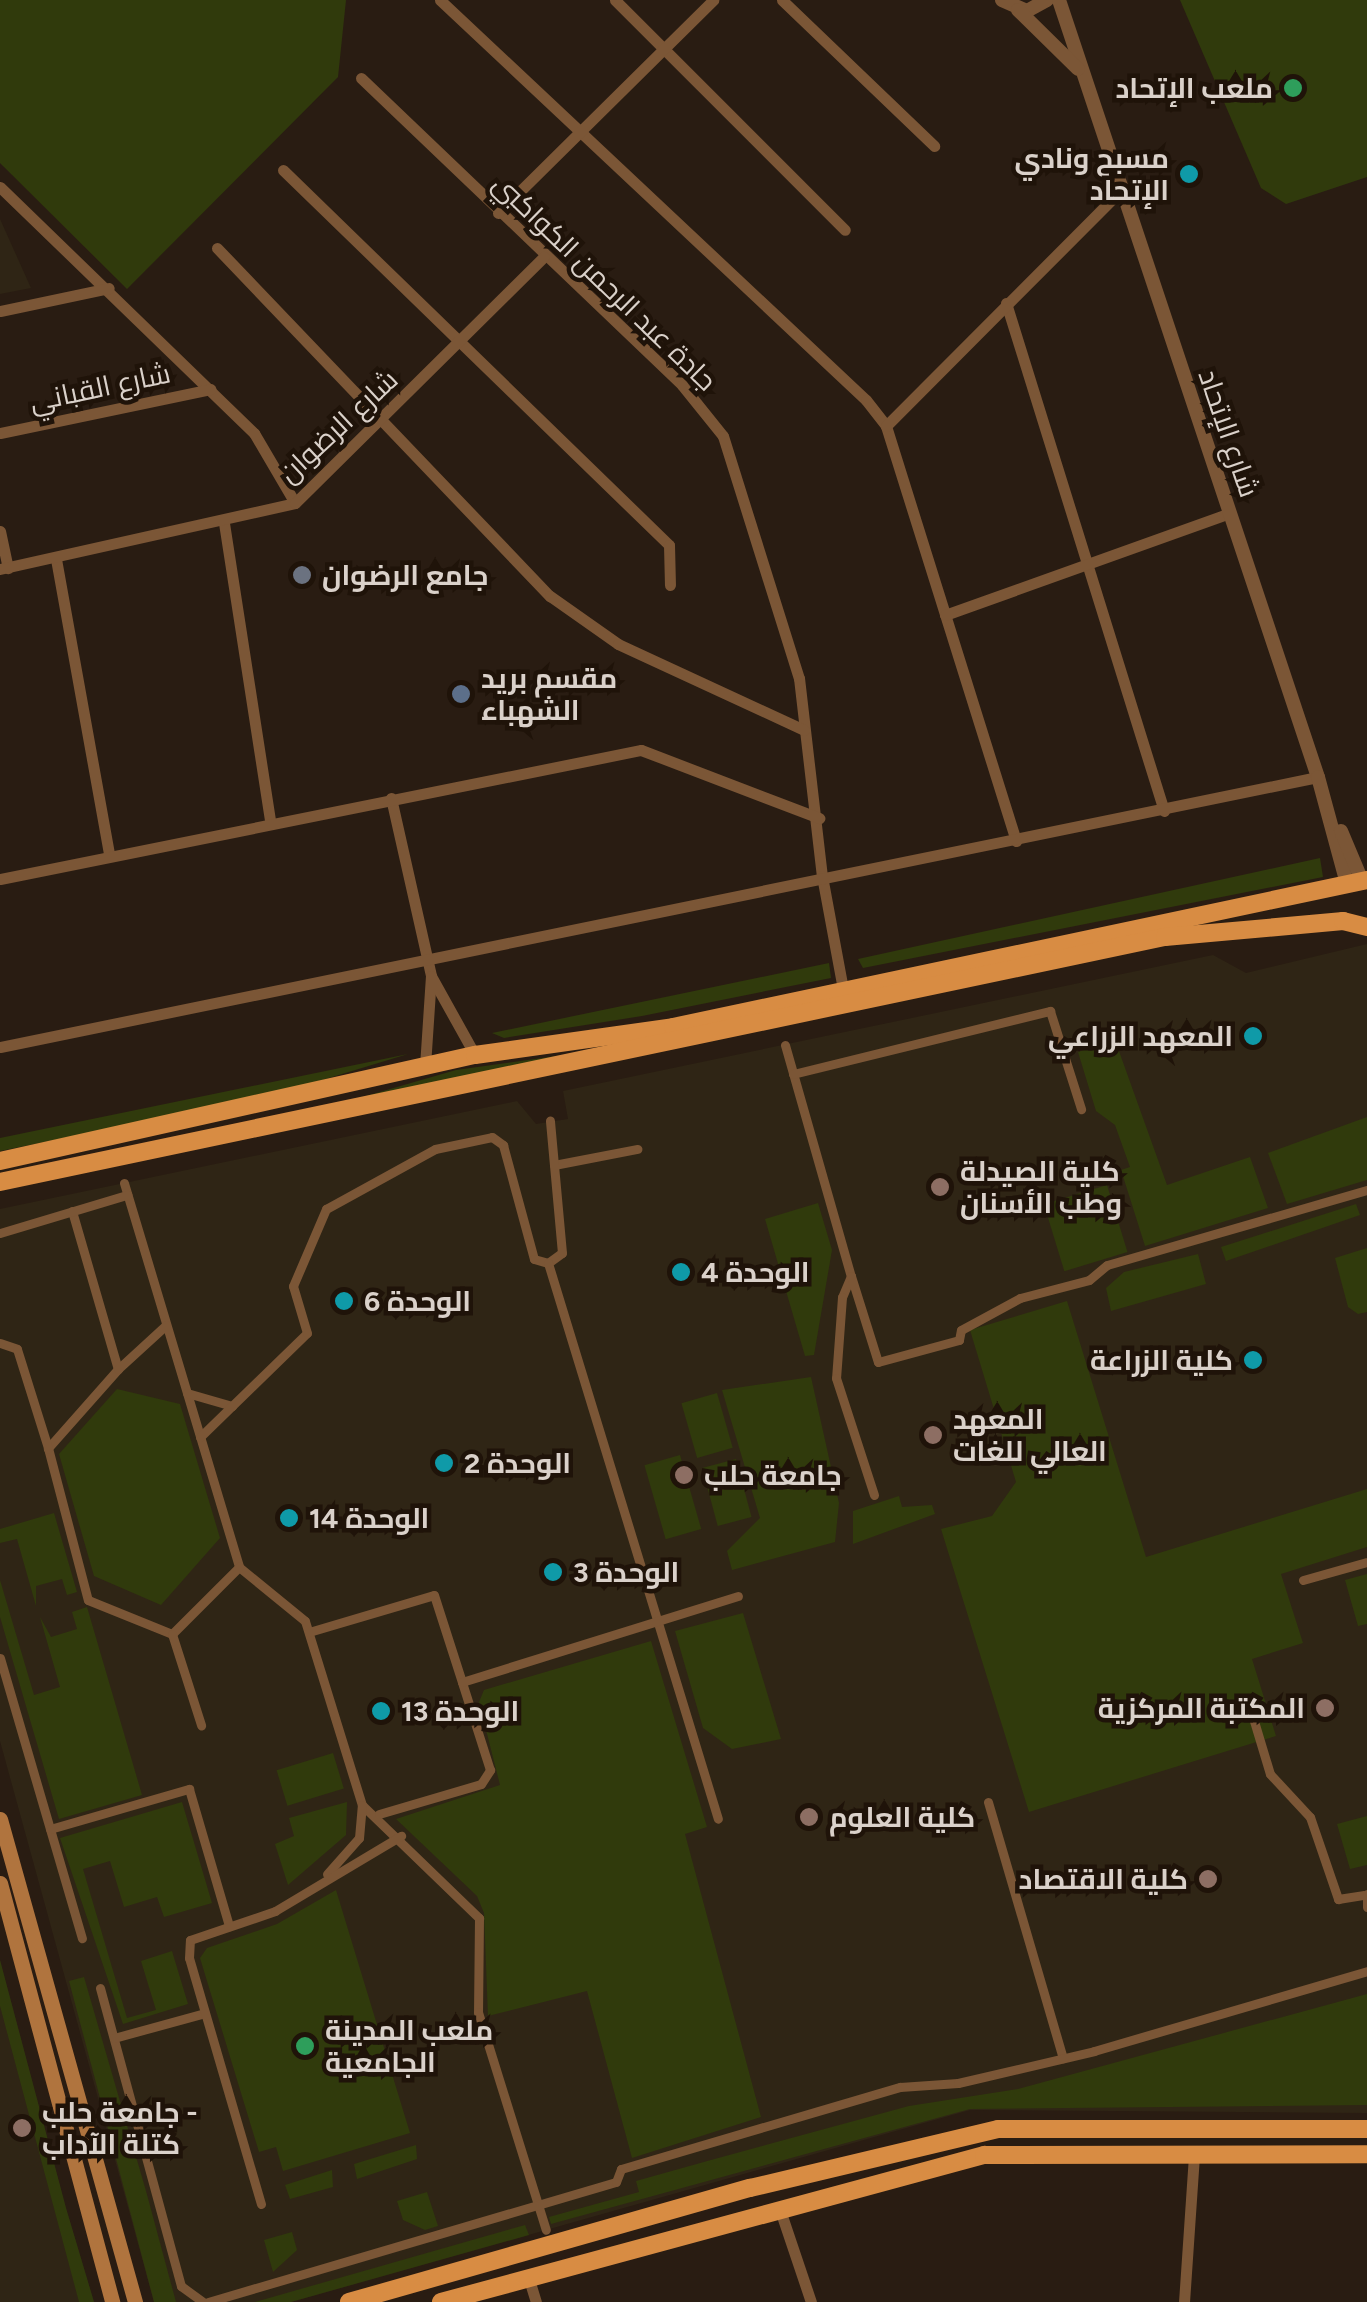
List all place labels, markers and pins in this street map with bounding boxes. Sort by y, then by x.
place label: ملعب الإتحاد [1115,71,1273,105]
marker: ملعب الإتحاد [1282,77,1304,99]
place label: مسبح ونادي الإتحاد [1014,141,1169,207]
marker: مسبح ونادي الإتحاد [1178,163,1200,185]
place label: جامع الرضوان [322,558,488,592]
marker: جامع الرضوان [291,564,313,586]
place label: مقسم بريد الشهباء [481,661,617,727]
marker: مقسم بريد الشهباء [450,683,472,705]
place label: المعهد الزراعي [1048,1019,1233,1053]
marker: المعهد الزراعي [1242,1025,1264,1047]
place label: كلية الصيدلة وطب الأسنان [960,1154,1122,1220]
marker: كلية الصيدلة وطب الأسنان [929,1176,951,1198]
place label: الوحدة 4 [701,1255,810,1289]
marker: الوحدة 4 [670,1261,692,1283]
place label: الوحدة 6 [364,1284,471,1318]
marker: الوحدة 6 [333,1290,355,1312]
place label: كلية الزراعة [1090,1343,1233,1377]
marker: كلية الزراعة [1242,1349,1264,1371]
place label: المعهد العالي للغات [953,1402,1107,1468]
marker: المعهد العالي للغات [922,1424,944,1446]
place label: الوحدة 2 [464,1446,571,1480]
marker: الوحدة 2 [433,1452,455,1474]
place label: جامعة حلب [704,1458,842,1492]
marker: جامعة حلب [673,1464,695,1486]
place label: الوحدة 14 [309,1501,429,1535]
marker: الوحدة 14 [278,1507,300,1529]
place label: الوحدة 3 [573,1555,679,1589]
marker: الوحدة 3 [542,1561,564,1583]
place label: المكتبة المركزية [1098,1691,1305,1725]
place label: الوحدة 13 [401,1694,519,1728]
marker: المكتبة المركزية [1314,1697,1336,1719]
marker: الوحدة 13 [370,1700,392,1722]
place label: كلية العلوم [829,1800,975,1834]
marker: كلية العلوم [798,1806,820,1828]
place label: كلية الاقتصاد [1019,1862,1188,1896]
marker: كلية الاقتصاد [1197,1868,1219,1890]
place label: ملعب المدينة الجامعية [325,2013,493,2079]
marker: ملعب المدينة الجامعية [294,2035,316,2057]
place label: جامعة حلب - كتلة الآداب [42,2095,198,2161]
marker: جامعة حلب - كتلة الآداب [11,2117,33,2139]

